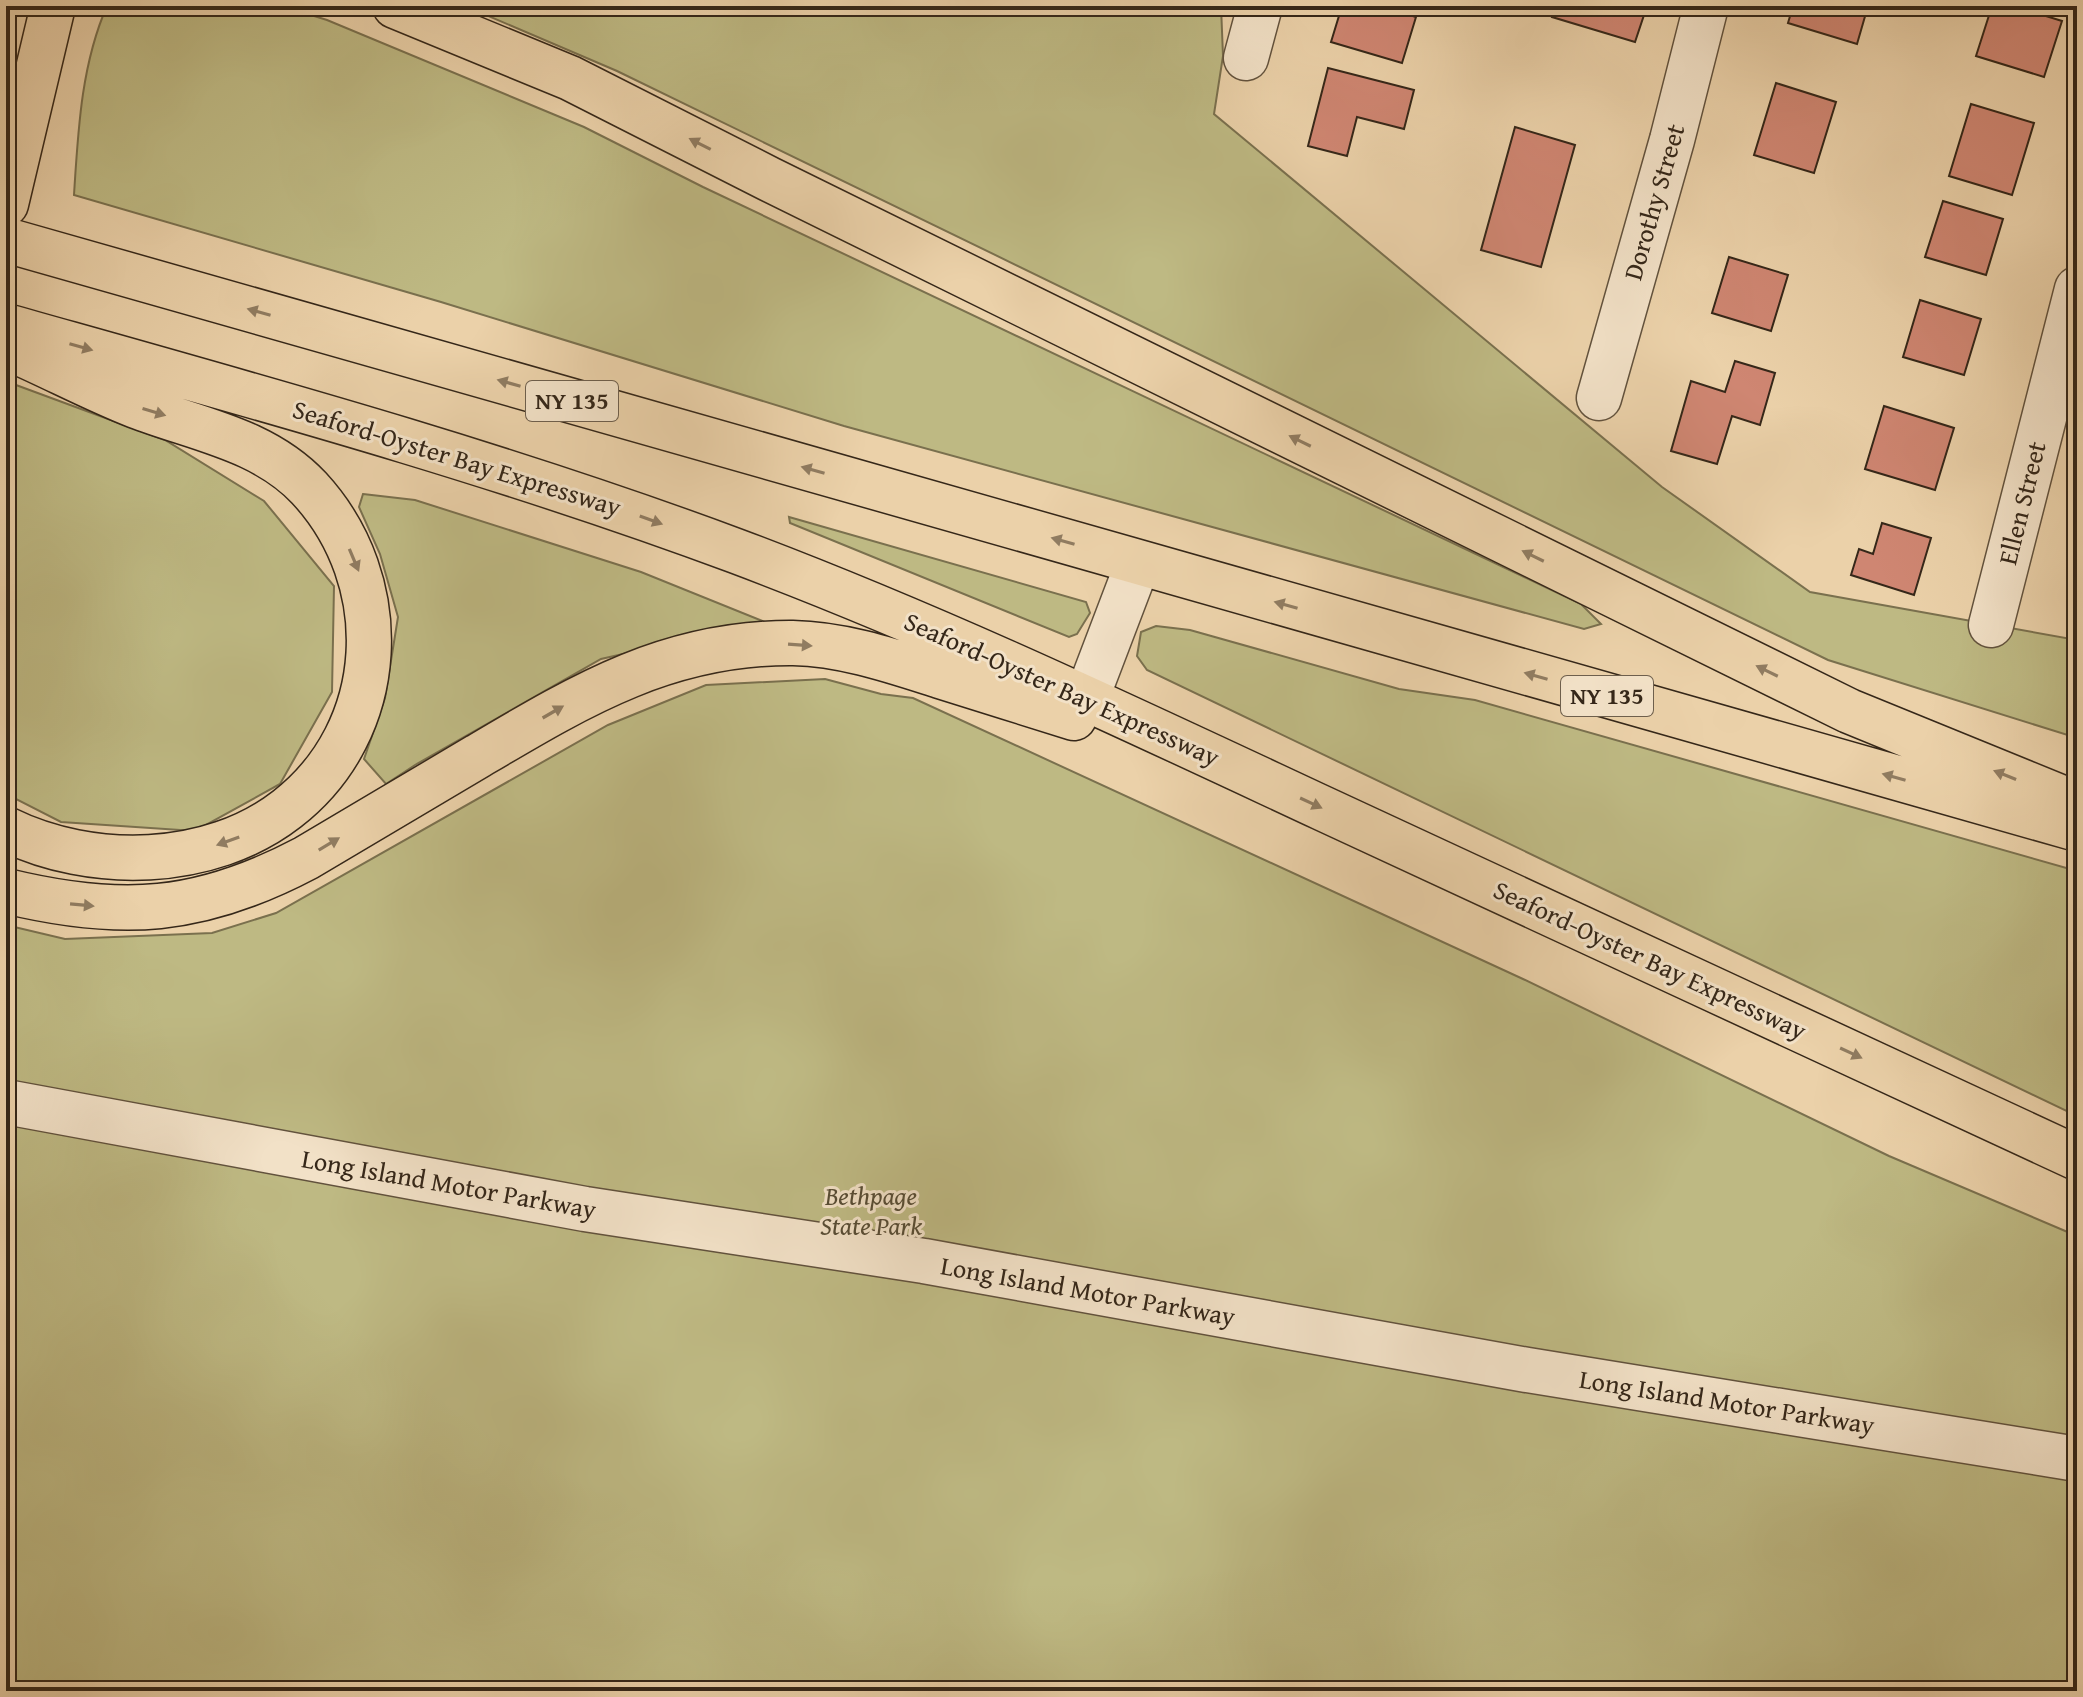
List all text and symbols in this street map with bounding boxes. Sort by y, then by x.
street label: Dorothy Street [1613,119,1694,285]
one-way arrow [688,137,711,150]
one-way arrow [246,305,270,318]
one-way arrow [70,341,94,354]
one-way arrow [496,377,521,389]
road number: NY 135 [526,381,618,421]
street label: Seaford-Oyster Bay Expressway [288,389,626,526]
one-way arrow [143,406,167,418]
one-way arrow [1289,434,1312,448]
street label: Ellen Street [1987,437,2056,569]
one-way arrow [800,463,824,476]
one-way arrow [639,514,663,527]
one-way arrow [1050,534,1074,547]
one-way arrow [347,549,360,572]
one-way arrow [1522,549,1545,563]
one-way arrow [1274,598,1298,611]
street label: Seaford-Oyster Bay Expressway [898,601,1226,776]
one-way arrow [788,639,813,652]
one-way arrow [1755,664,1778,677]
one-way arrow [1524,669,1548,682]
road number: NY 135 [1561,676,1653,716]
one-way arrow [542,705,564,719]
one-way arrow [1993,768,2017,781]
one-way arrow [1882,771,1907,783]
one-way arrow [1299,796,1322,809]
one-way arrow [216,835,240,847]
one-way arrow [318,837,340,851]
street label: Seaford-Oyster Bay Expressway [1487,870,1813,1049]
one-way arrow [70,899,95,912]
one-way arrow [1840,1046,1863,1060]
street label: Long Island Motor Parkway [299,1138,599,1229]
park label: Bethpage State Park [820,1176,922,1245]
street label: Long Island Motor Parkway [938,1245,1238,1336]
street label: Long Island Motor Parkway [1577,1359,1877,1444]

